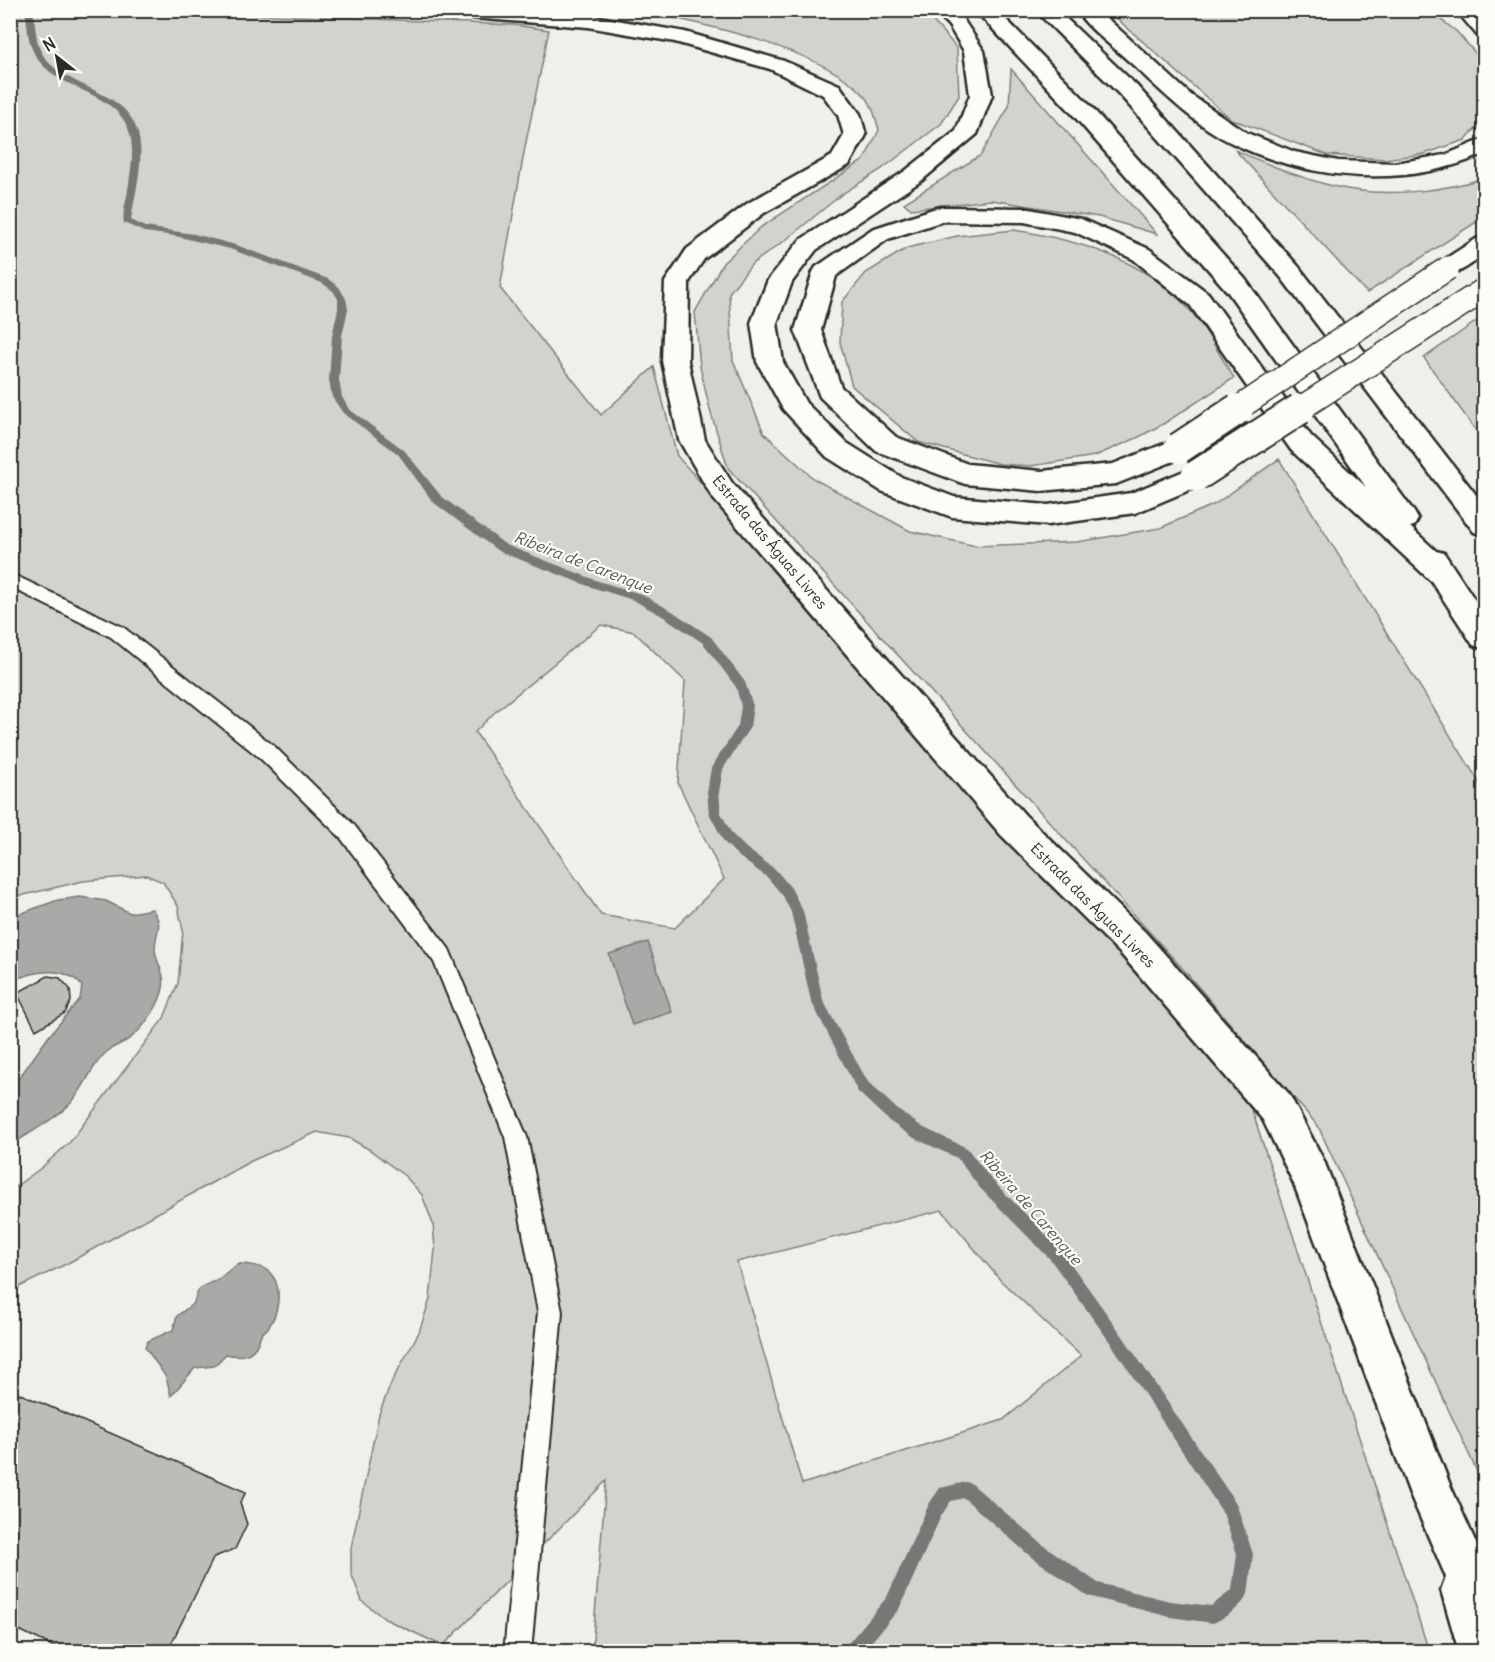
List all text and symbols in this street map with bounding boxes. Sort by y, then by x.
north arrow [27,27,87,87]
text: N [39,33,59,56]
street label: Estrada das Águas Livres [708,471,832,613]
water label: Ribeira de Carenque [511,526,656,598]
street label: Estrada das Águas Livres [1027,839,1160,972]
water label: Ribeira de Carenque [976,1145,1087,1270]

